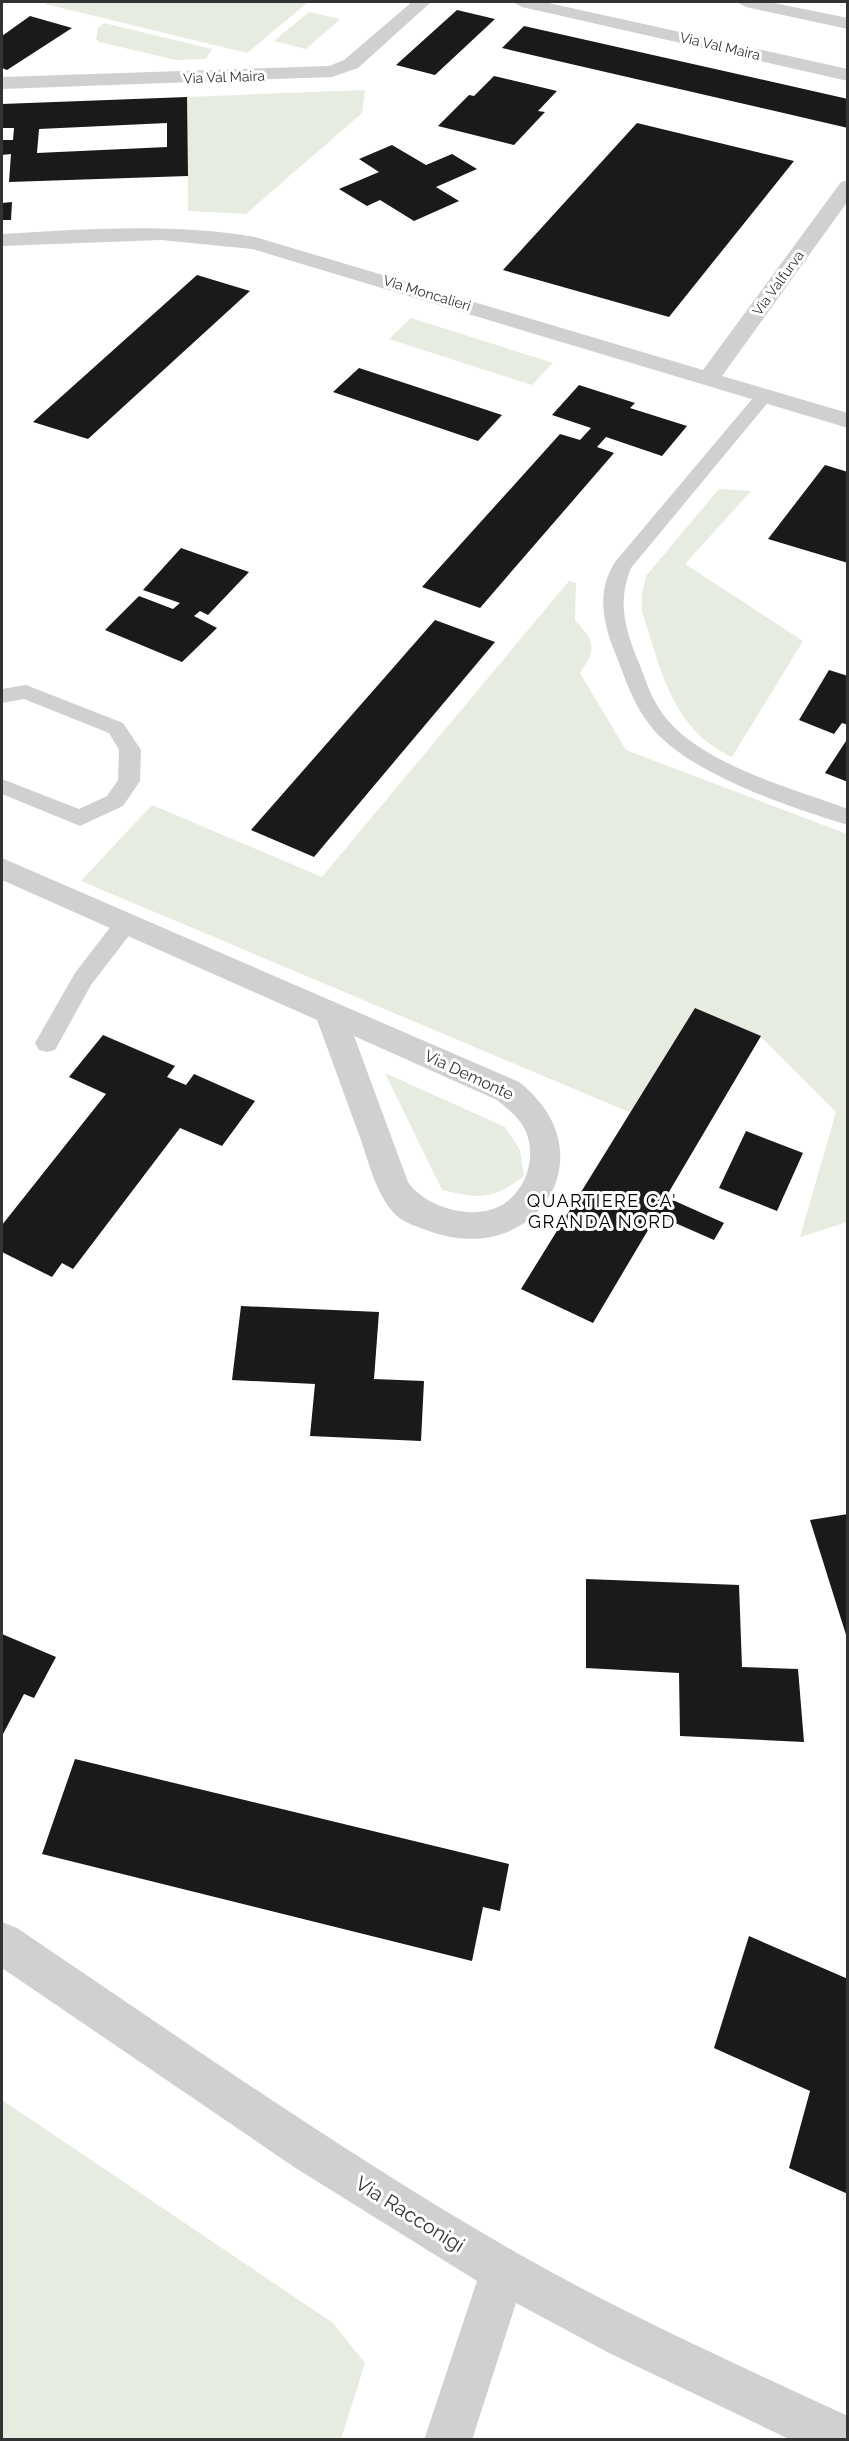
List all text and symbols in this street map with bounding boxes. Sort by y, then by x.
street label: Via Val Maira [678,29,762,63]
street label: Via Val Maira [183,68,265,86]
street label: Via Valfurva [749,247,807,319]
street label: Via Moncalieri [381,272,473,314]
street label: Via Demonte [421,1046,517,1104]
district label: QUARTIERE CA' GRANDA NORD [527,1190,677,1232]
street label: Via Racconigi [351,2171,469,2257]

